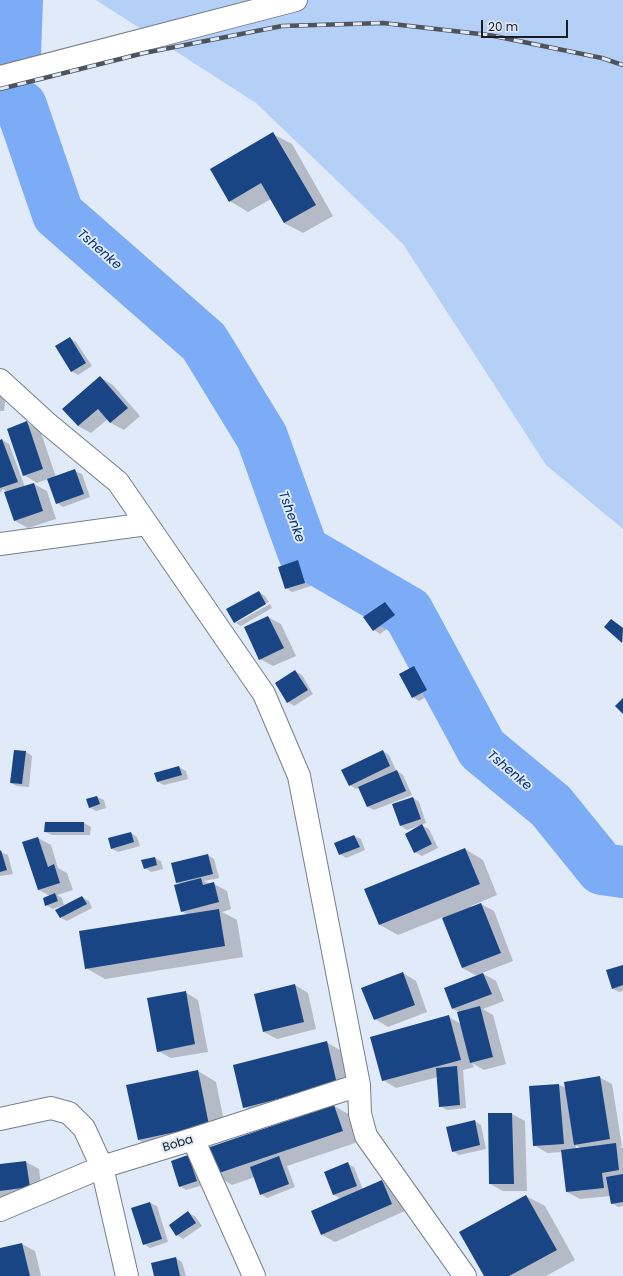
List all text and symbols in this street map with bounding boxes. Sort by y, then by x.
scale bar [483,12,570,38]
text: 20 m [488,18,518,35]
water label: Tshenke [74,227,124,273]
water label: Tshenke [275,489,307,545]
water label: Tshenke [484,748,534,794]
street label: Boba [161,1133,195,1155]

